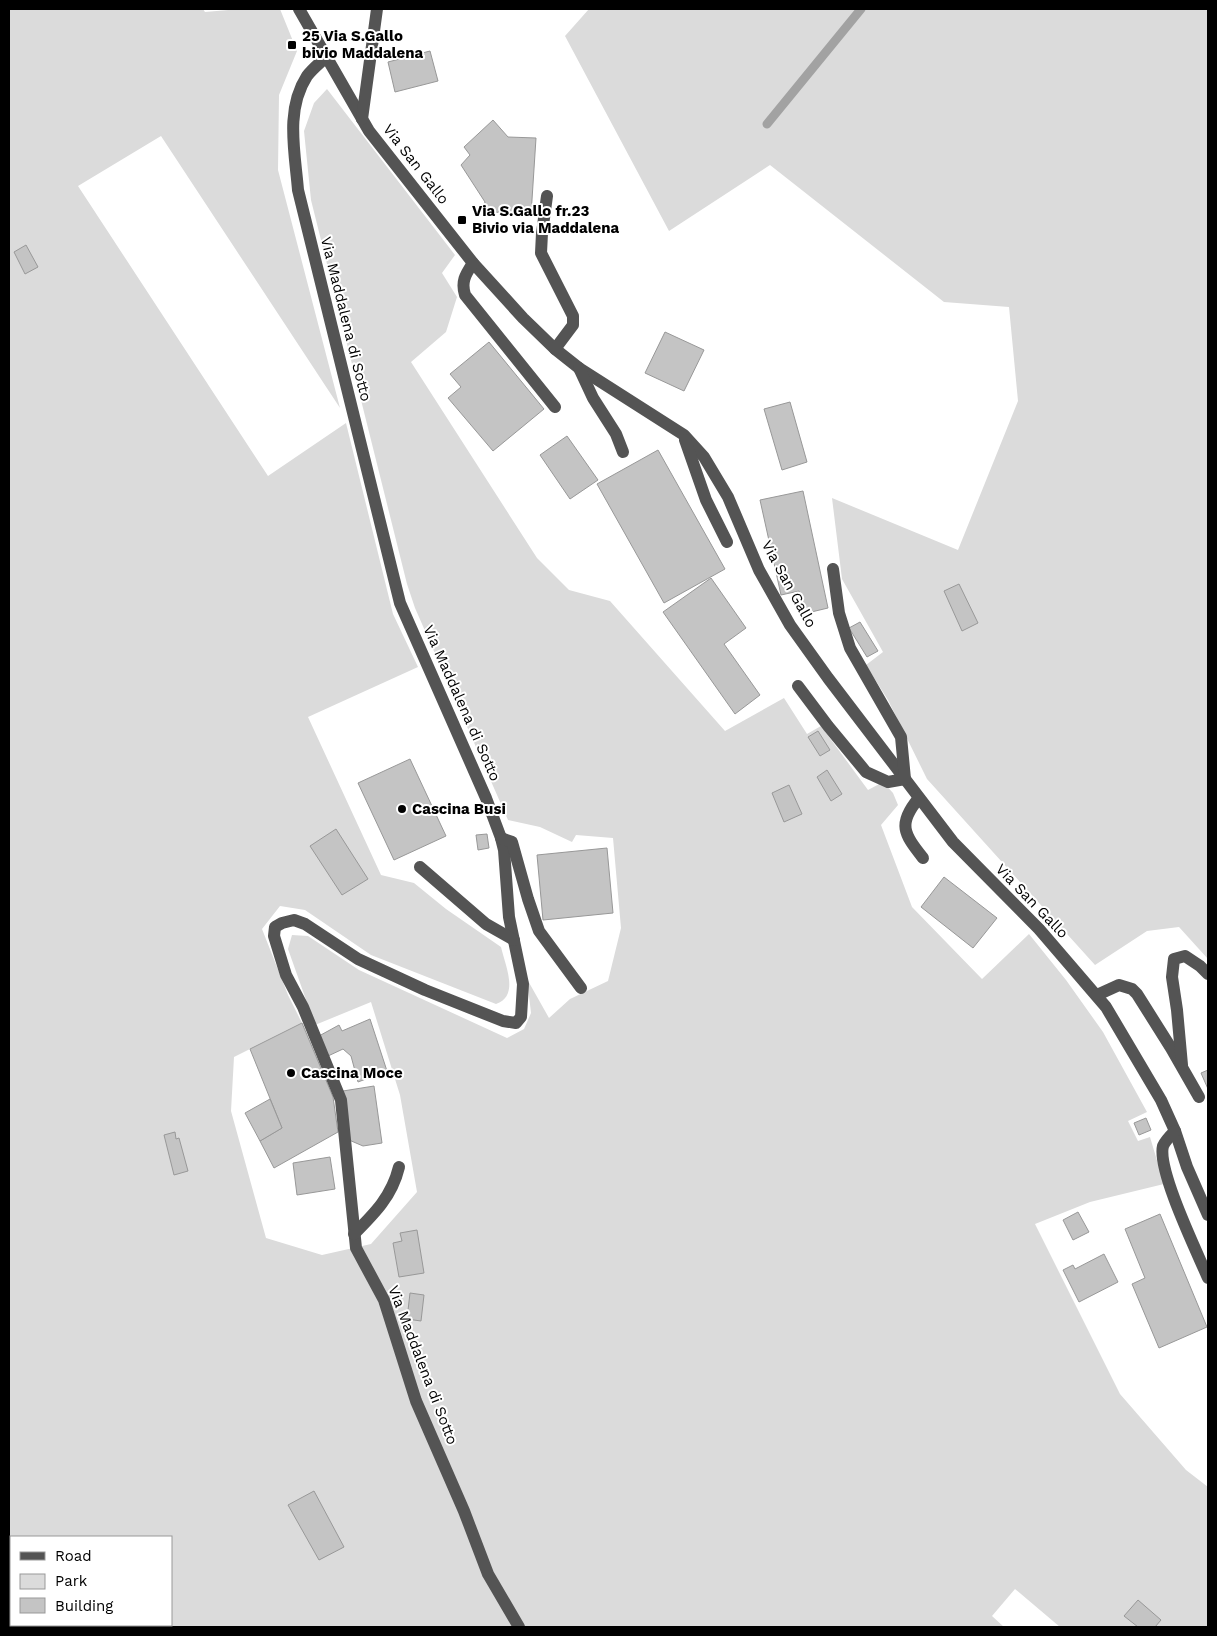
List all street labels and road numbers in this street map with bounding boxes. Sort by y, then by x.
street label: Via San Gallo [379,120,453,208]
street label: Via Maddalena di Sotto [317,235,375,403]
street label: Via San Gallo [758,537,820,631]
street label: Via Maddalena di Sotto [419,622,505,784]
street label: Via San Gallo [992,860,1072,942]
street label: Via Maddalena di Sotto [384,1283,462,1447]

